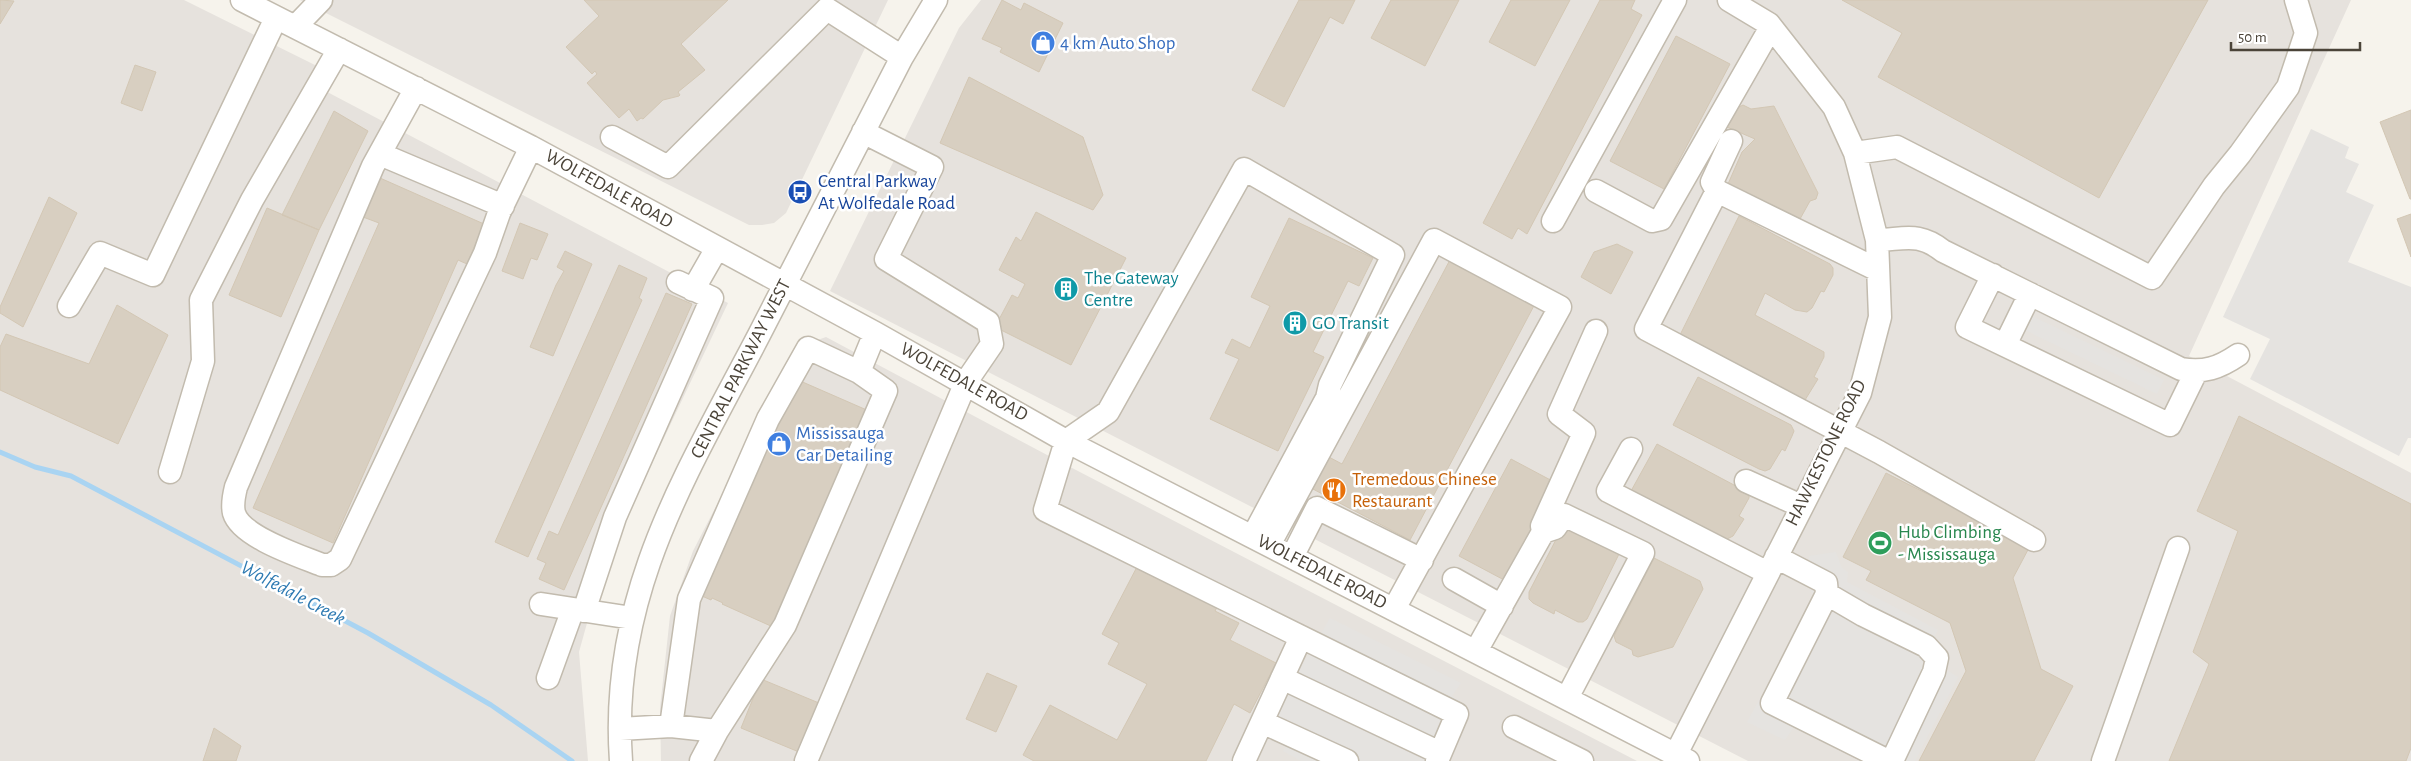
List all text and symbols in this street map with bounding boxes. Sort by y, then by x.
scale bar [2231,20,2360,52]
shop icon: 4 km Auto Shop [1030,30,1056,56]
text: 50 m [2238,30,2267,45]
place label: 4 km Auto Shop [1060,34,1175,53]
street label: WOLFEDALE ROAD [542,146,676,232]
place label: Central Parkway At Wolfedale Road [818,172,955,213]
bus stop icon: Central Parkway At Wolfedale Road [787,179,813,205]
place label: The Gateway Centre [1084,269,1179,310]
street label: CENTRAL PARKWAY WEST [688,276,794,462]
building icon: The Gateway Centre [1053,276,1079,302]
building icon: GO Transit [1282,310,1308,336]
place label: GO Transit [1312,314,1389,333]
street label: WOLFEDALE ROAD [897,339,1031,425]
street label: HAWKESTONE ROAD [1782,377,1870,529]
place label: Mississauga Car Detailing [796,424,893,465]
shop icon: Mississauga Car Detailing [766,431,792,457]
place label: Tremedous Chinese Restaurant [1352,470,1497,511]
restaurant icon: Tremedous Chinese Restaurant [1321,477,1347,503]
place label: Hub Climbing - Mississauga [1898,523,2002,564]
sports icon: Hub Climbing - Mississauga [1867,530,1893,556]
street label: WOLFEDALE ROAD [1254,531,1390,613]
water label: Wolfedale Creek [237,557,349,629]

